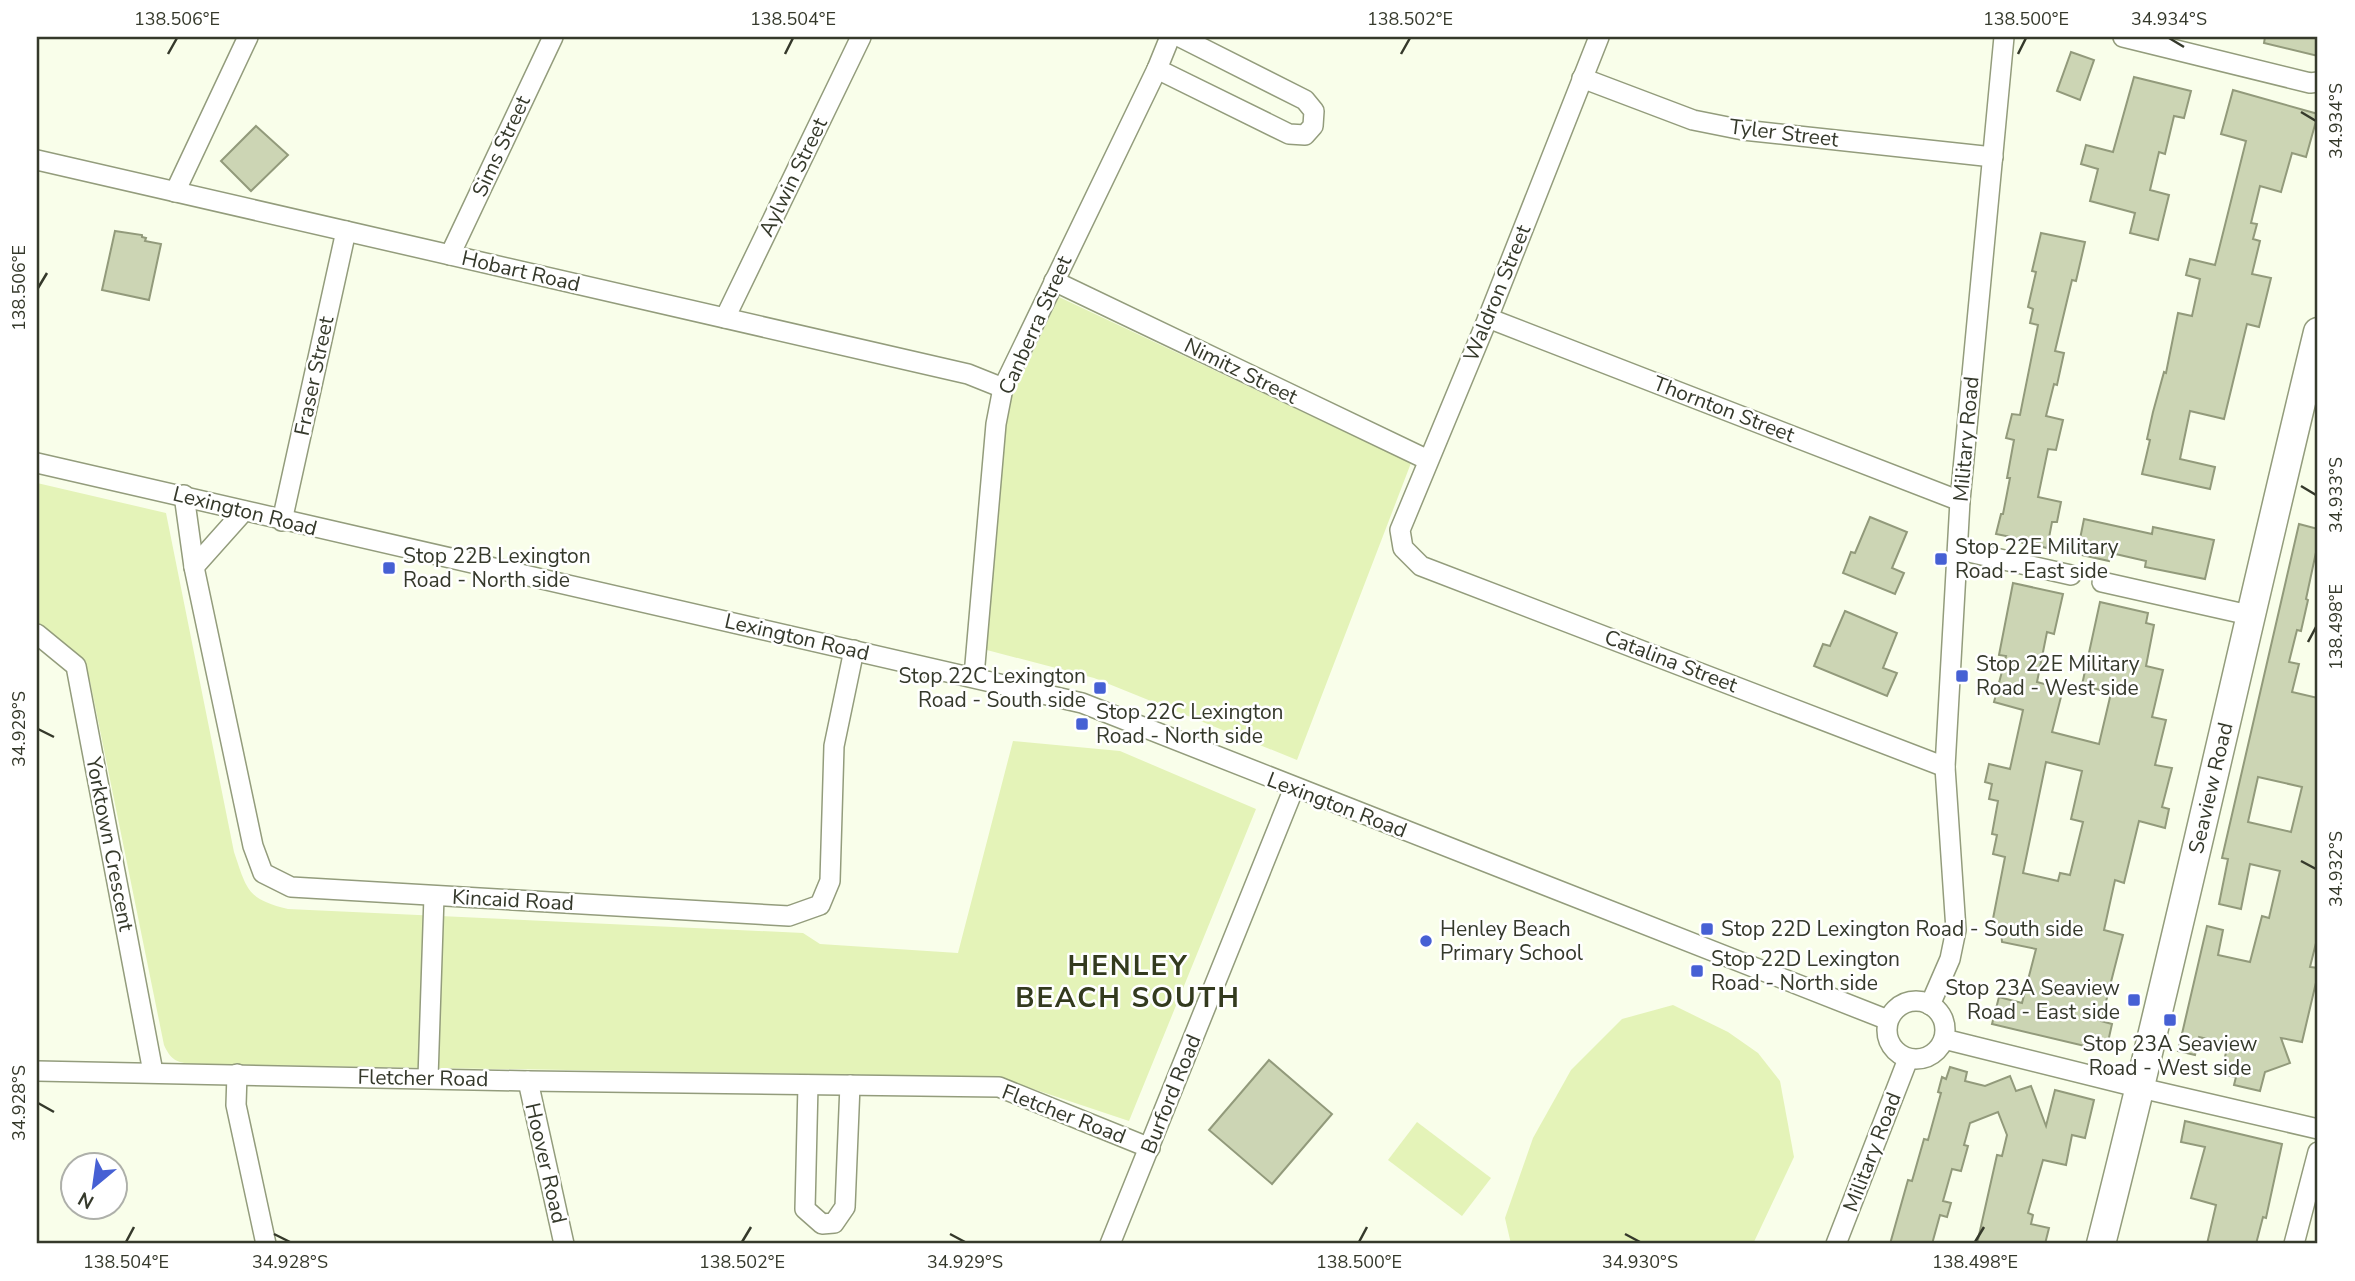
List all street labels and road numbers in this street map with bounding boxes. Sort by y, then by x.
street label: Sims Street [465,90,537,201]
street label: Aylwin Street [752,112,834,241]
street label: Tyler Street [1728,112,1841,154]
street label: Waldron Street [1457,220,1537,366]
street label: Hobart Road [459,244,583,298]
street label: Canberra Street [992,251,1078,399]
street label: Fraser Street [288,313,340,438]
street label: Nimitz Street [1180,331,1303,411]
street label: Thornton Street [1649,369,1799,449]
street label: Military Road [1947,375,1985,503]
street label: Lexington Road [170,480,320,542]
street label: Lexington Road [722,607,872,667]
street label: Catalina Street [1601,623,1742,699]
street label: Seaview Road [2182,720,2239,856]
street label: Yorktown Crescent [79,754,141,934]
street label: Lexington Road [1263,765,1411,845]
street label: Kincaid Road [451,883,575,917]
street label: Burford Road [1134,1030,1208,1158]
street label: Fletcher Road [357,1063,489,1093]
street label: Fletcher Road [998,1078,1130,1150]
street label: Military Road [1836,1088,1908,1216]
street label: Hoover Road [519,1100,573,1226]

